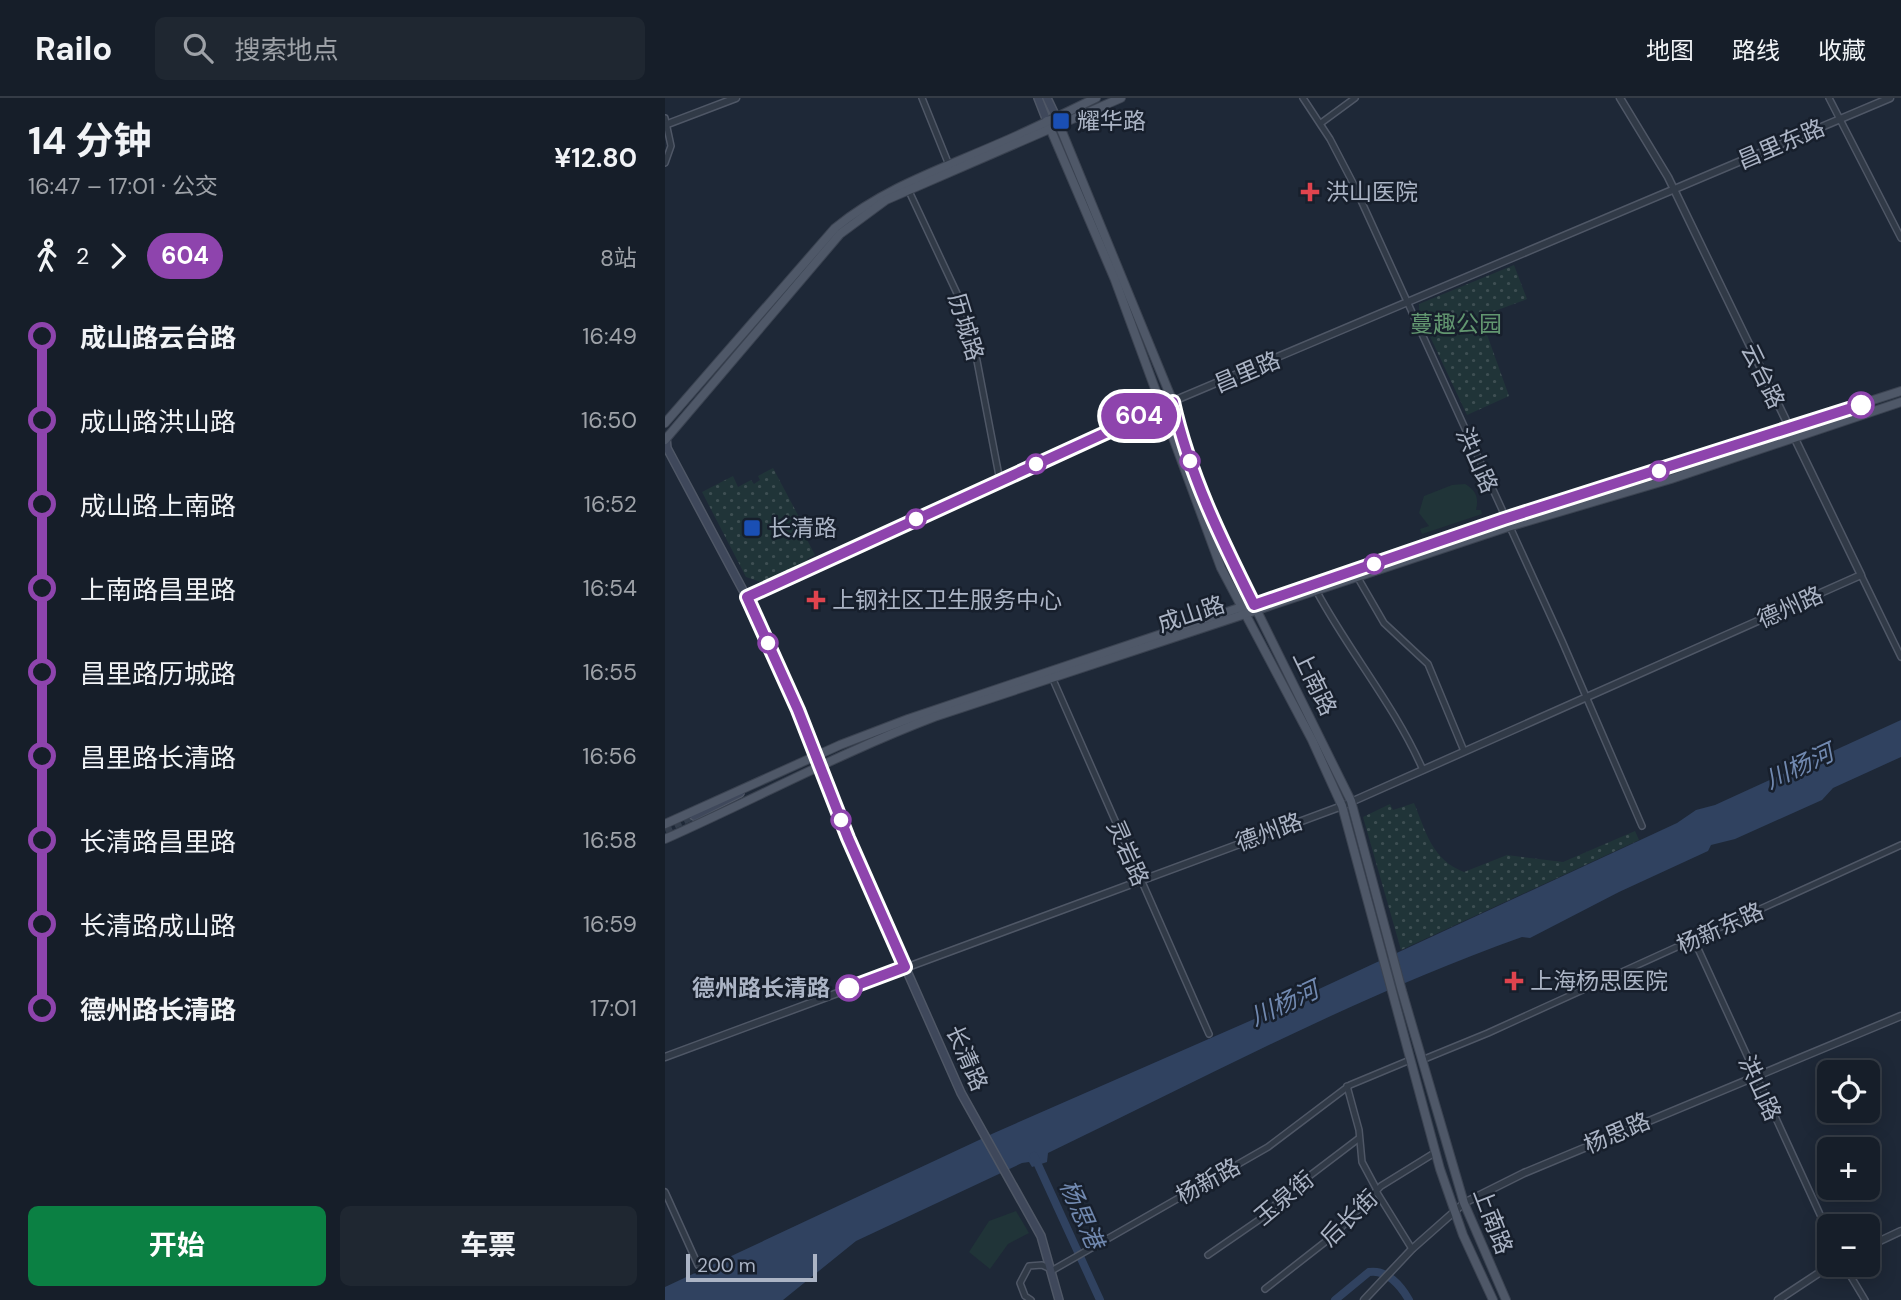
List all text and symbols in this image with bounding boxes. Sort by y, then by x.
search box [155,17,645,80]
text: Railo [35,27,113,70]
icon: search [179,29,217,67]
text: 搜索地点 [235,33,339,67]
text: 地图 [1646,35,1694,66]
text: 路线 [1732,35,1780,66]
text: 收藏 [1818,35,1866,66]
place label: 耀华路 [1077,106,1146,136]
marker: 耀华路 [1051,111,1071,131]
street label: 昌里东路 [1733,112,1829,176]
text: 14 分钟 [28,116,151,166]
text: ¥12.80 [554,141,637,175]
text: 16:47 – 17:01 · 公交 [28,171,218,201]
place label: 洪山医院 [1326,177,1418,207]
marker: 洪山医院 [1300,182,1320,202]
icon: walk [28,237,66,275]
icon: forward [99,237,137,275]
text: 604 [161,240,209,271]
text: 2 [76,241,89,271]
text: 8站 [600,243,637,273]
street label: 历城路 [942,290,990,364]
park label: 蔓趣公园 [1410,309,1502,339]
text: 成山路云台路 [80,321,236,355]
text: 16:49 [582,321,637,351]
street label: 云台路 [1734,338,1792,414]
street label: 昌里路 [1209,345,1285,399]
unlabelled marker [1848,392,1874,418]
line badge: 604 [1099,393,1179,439]
text: 604 [1115,400,1163,431]
text: 成山路洪山路 [80,405,236,439]
text: 16:50 [581,405,637,435]
street label: 洪山路 [1449,422,1505,498]
unlabelled marker [1180,451,1200,471]
unlabelled marker [1026,454,1046,474]
unlabelled marker [1649,461,1669,481]
text: 成山路上南路 [80,489,236,523]
text: 16:52 [584,489,637,519]
unlabelled marker [906,509,926,529]
place label: 长清路 [768,513,837,543]
marker: 长清路 [742,518,762,538]
unlabelled marker [1364,554,1384,574]
text: 上南路昌里路 [80,573,236,607]
text: 16:54 [583,573,637,603]
street label: 德州路 [1752,579,1828,635]
place label: 上钢社区卫生服务中心 [832,585,1062,615]
street label: 成山路 [1154,589,1228,639]
marker: 上钢社区卫生服务中心 [806,590,826,610]
unlabelled marker [758,633,778,653]
street label: 上南路 [1286,645,1344,721]
text: 昌里路历城路 [80,657,236,691]
text: 16:55 [583,657,637,687]
water label: 川杨河 [1760,735,1842,795]
text: 昌里路长清路 [80,741,236,775]
text: 16:56 [582,741,637,771]
street label: 德州路 [1231,806,1307,858]
unlabelled marker [831,810,851,830]
street label: 灵岩路 [1100,815,1156,891]
text: 长清路昌里路 [80,825,236,859]
text: 16:58 [583,825,637,855]
street label: 杨新东路 [1672,896,1768,960]
text: 长清路成山路 [80,909,236,943]
text: 16:59 [583,909,637,939]
place label: 上海杨思医院 [1530,966,1668,996]
marker: 上海杨思医院 [1504,971,1524,991]
water label: 川杨河 [1245,972,1327,1032]
place label: 德州路长清路 [692,973,830,1003]
marker: 德州路长清路 [836,975,862,1001]
text: 德州路长清路 [80,993,236,1027]
text: 17:01 [590,993,637,1023]
street label: 长清路 [939,1020,995,1096]
street label: 洪山路 [1732,1050,1788,1126]
map controls [1817,1060,1880,1277]
button: locate [1817,1060,1880,1123]
street label: 杨思路 [1579,1106,1655,1160]
button: + [1817,1137,1880,1200]
street label: 杨新路 [1171,1151,1245,1211]
street label: 玉泉街 [1248,1164,1320,1232]
water label: 杨思港 [1053,1175,1112,1256]
street label: 后长街 [1314,1183,1384,1253]
street label: 上南路 [1467,1183,1519,1259]
button: 开始 [28,1206,326,1286]
button: 车票 [340,1206,637,1286]
button: − [1817,1214,1880,1277]
scale bar [686,1251,817,1283]
text: 200 m [697,1253,756,1278]

